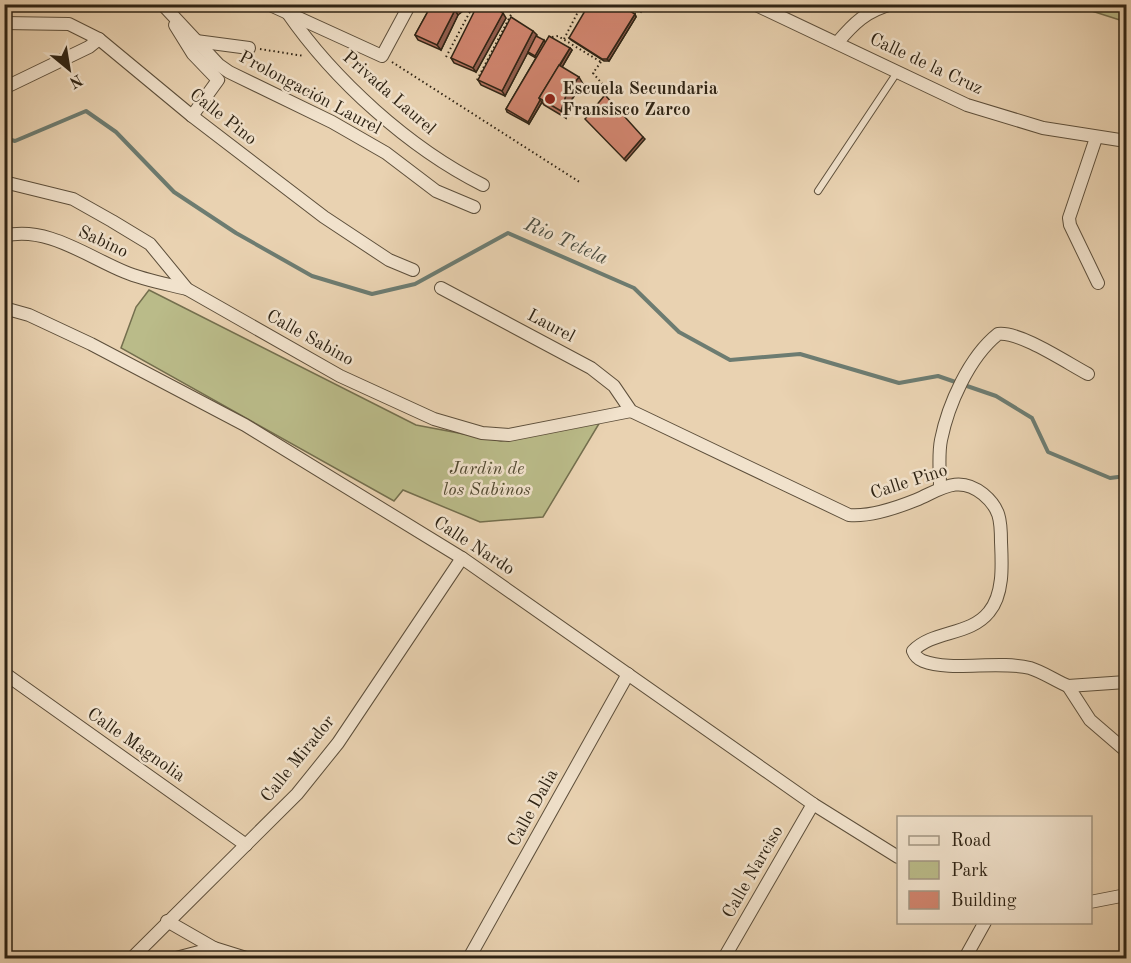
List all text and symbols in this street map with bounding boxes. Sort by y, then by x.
street label: Calle de la Cruz [867,30,985,98]
north arrow [39,39,99,99]
street label: Prolongación Laurel [236,48,384,138]
street label: Privada Laurel [339,48,439,138]
text: N [66,70,85,91]
place label: Escuela Secundaria Fransisco Zarco [562,80,718,119]
street label: Calle Pino [186,85,260,149]
marker: Escuela Secundaria Fransisco Zarco [543,92,557,106]
water label: Rio Tetela [520,214,611,269]
street label: Sabino [75,223,131,261]
street label: Laurel [524,306,578,346]
street label: Calle Sabino [263,307,357,369]
park label: Jardin de los Sabinos [443,460,531,499]
street label: Calle Pino [868,461,950,503]
street label: Calle Nardo [430,513,518,579]
street label: Calle Magnolia [84,705,188,785]
street label: Calle Mirador [258,712,339,806]
street label: Calle Dalia [504,766,562,850]
legend [897,816,1092,924]
street label: Calle Narciso [719,823,787,921]
text: Road [951,832,991,850]
text: Park [951,862,988,880]
text: Building [951,892,1017,910]

